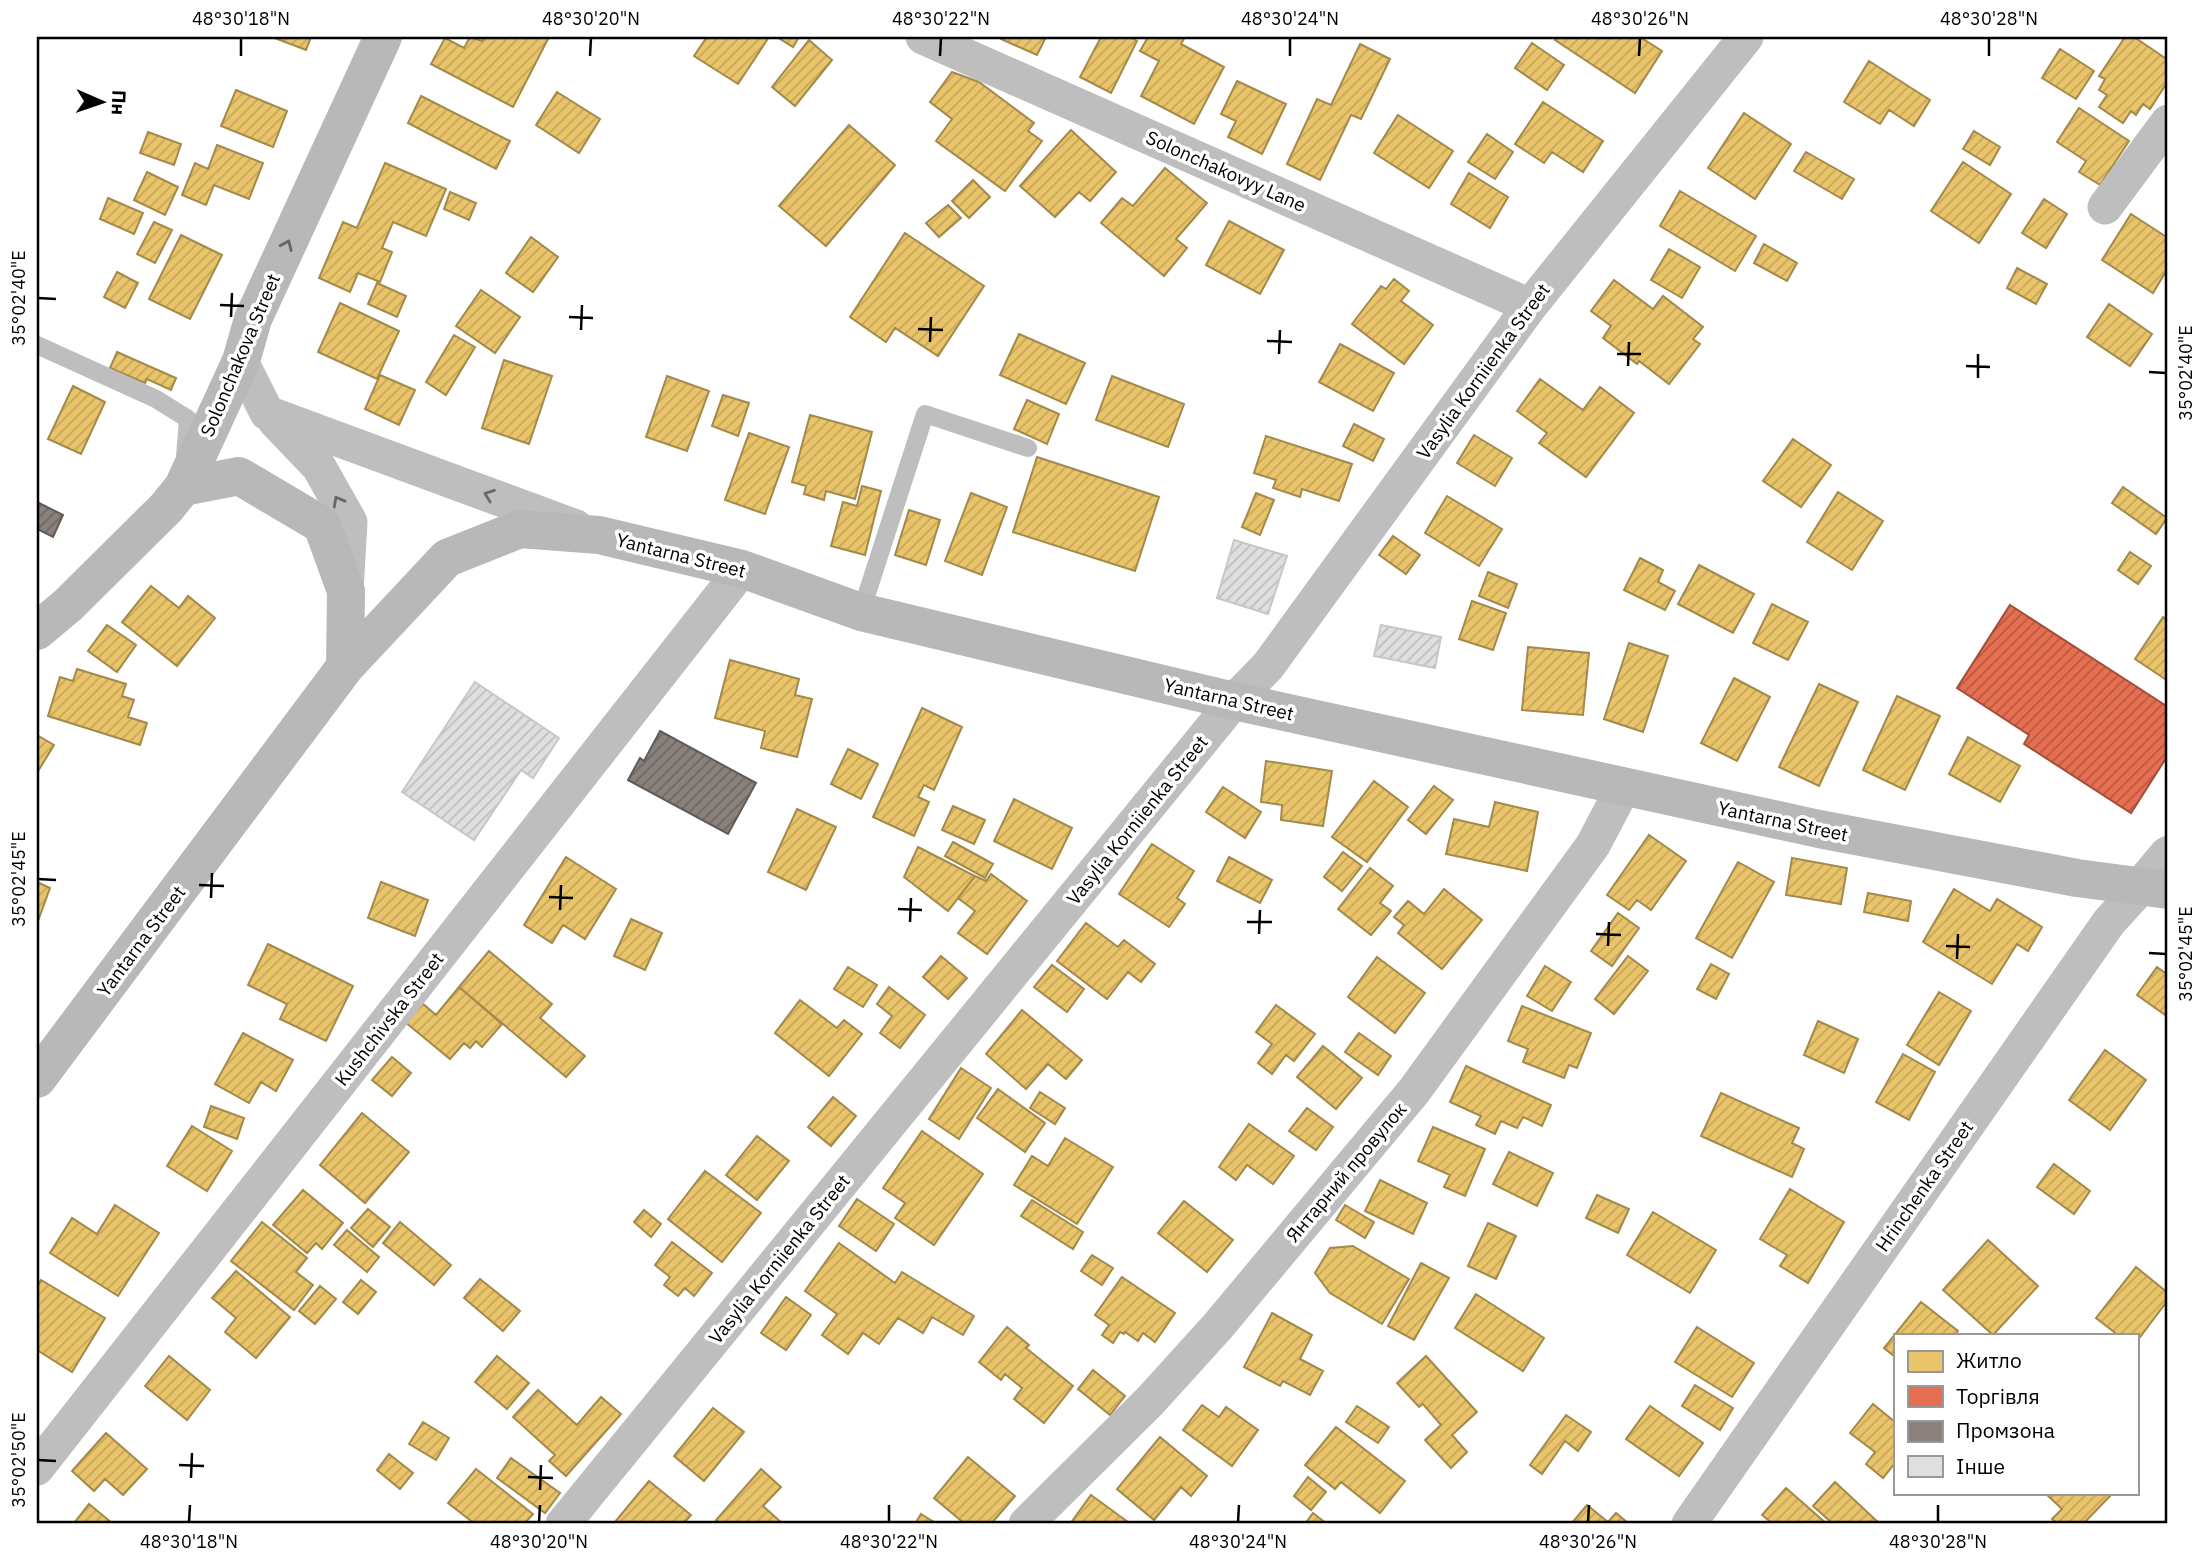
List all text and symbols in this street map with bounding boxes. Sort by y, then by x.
text: 48°30'18"N [192,7,290,30]
text: 48°30'20"N [542,7,640,30]
text: 48°30'22"N [892,7,990,30]
text: 48°30'24"N [1241,7,1339,30]
text: 48°30'26"N [1591,7,1689,30]
text: 48°30'28"N [1940,7,2038,30]
north arrow [66,66,136,136]
text: Пн [107,90,131,116]
street label: Solonchakovyy Lane [1142,125,1310,217]
one-way arrow [279,240,293,252]
text: 35°02'40"E [7,250,30,346]
street label: Solonchakova Street [195,270,285,440]
street label: Vasylia Korniienka Street [1411,278,1555,464]
text: 35°02'40"E [2174,325,2197,421]
one-way arrow [483,489,495,503]
one-way arrow [333,496,346,509]
street label: Yantarna Street [614,527,748,583]
street label: Yantarna Street [1162,672,1296,726]
street label: Vasylia Korniienka Street [1061,730,1213,910]
street label: Yantarna Street [1716,795,1850,847]
text: 35°02'45"E [7,831,30,927]
street label: Yantarna Street [92,881,190,1001]
text: 35°02'45"E [2174,906,2197,1002]
street label: Kushchivska Street [329,947,449,1091]
street label: Янтарний провулок [1280,1097,1412,1247]
street label: Hrinchenka Street [1870,1116,1978,1256]
street label: Vasylia Korniienka Street [703,1169,855,1349]
legend [1894,1334,2138,1494]
text: Житло [1956,1346,2022,1374]
text: Торгівля [1956,1382,2040,1410]
text: 35°02'50"E [7,1412,30,1508]
text: Промзона [1956,1416,2055,1444]
text: Інше [1956,1452,2005,1480]
text: 48°30'18"N [140,1530,238,1553]
text: 48°30'20"N [490,1530,588,1553]
text: 48°30'22"N [840,1530,938,1553]
text: 48°30'24"N [1189,1530,1287,1553]
text: 48°30'26"N [1539,1530,1637,1553]
text: 48°30'28"N [1889,1530,1987,1553]

